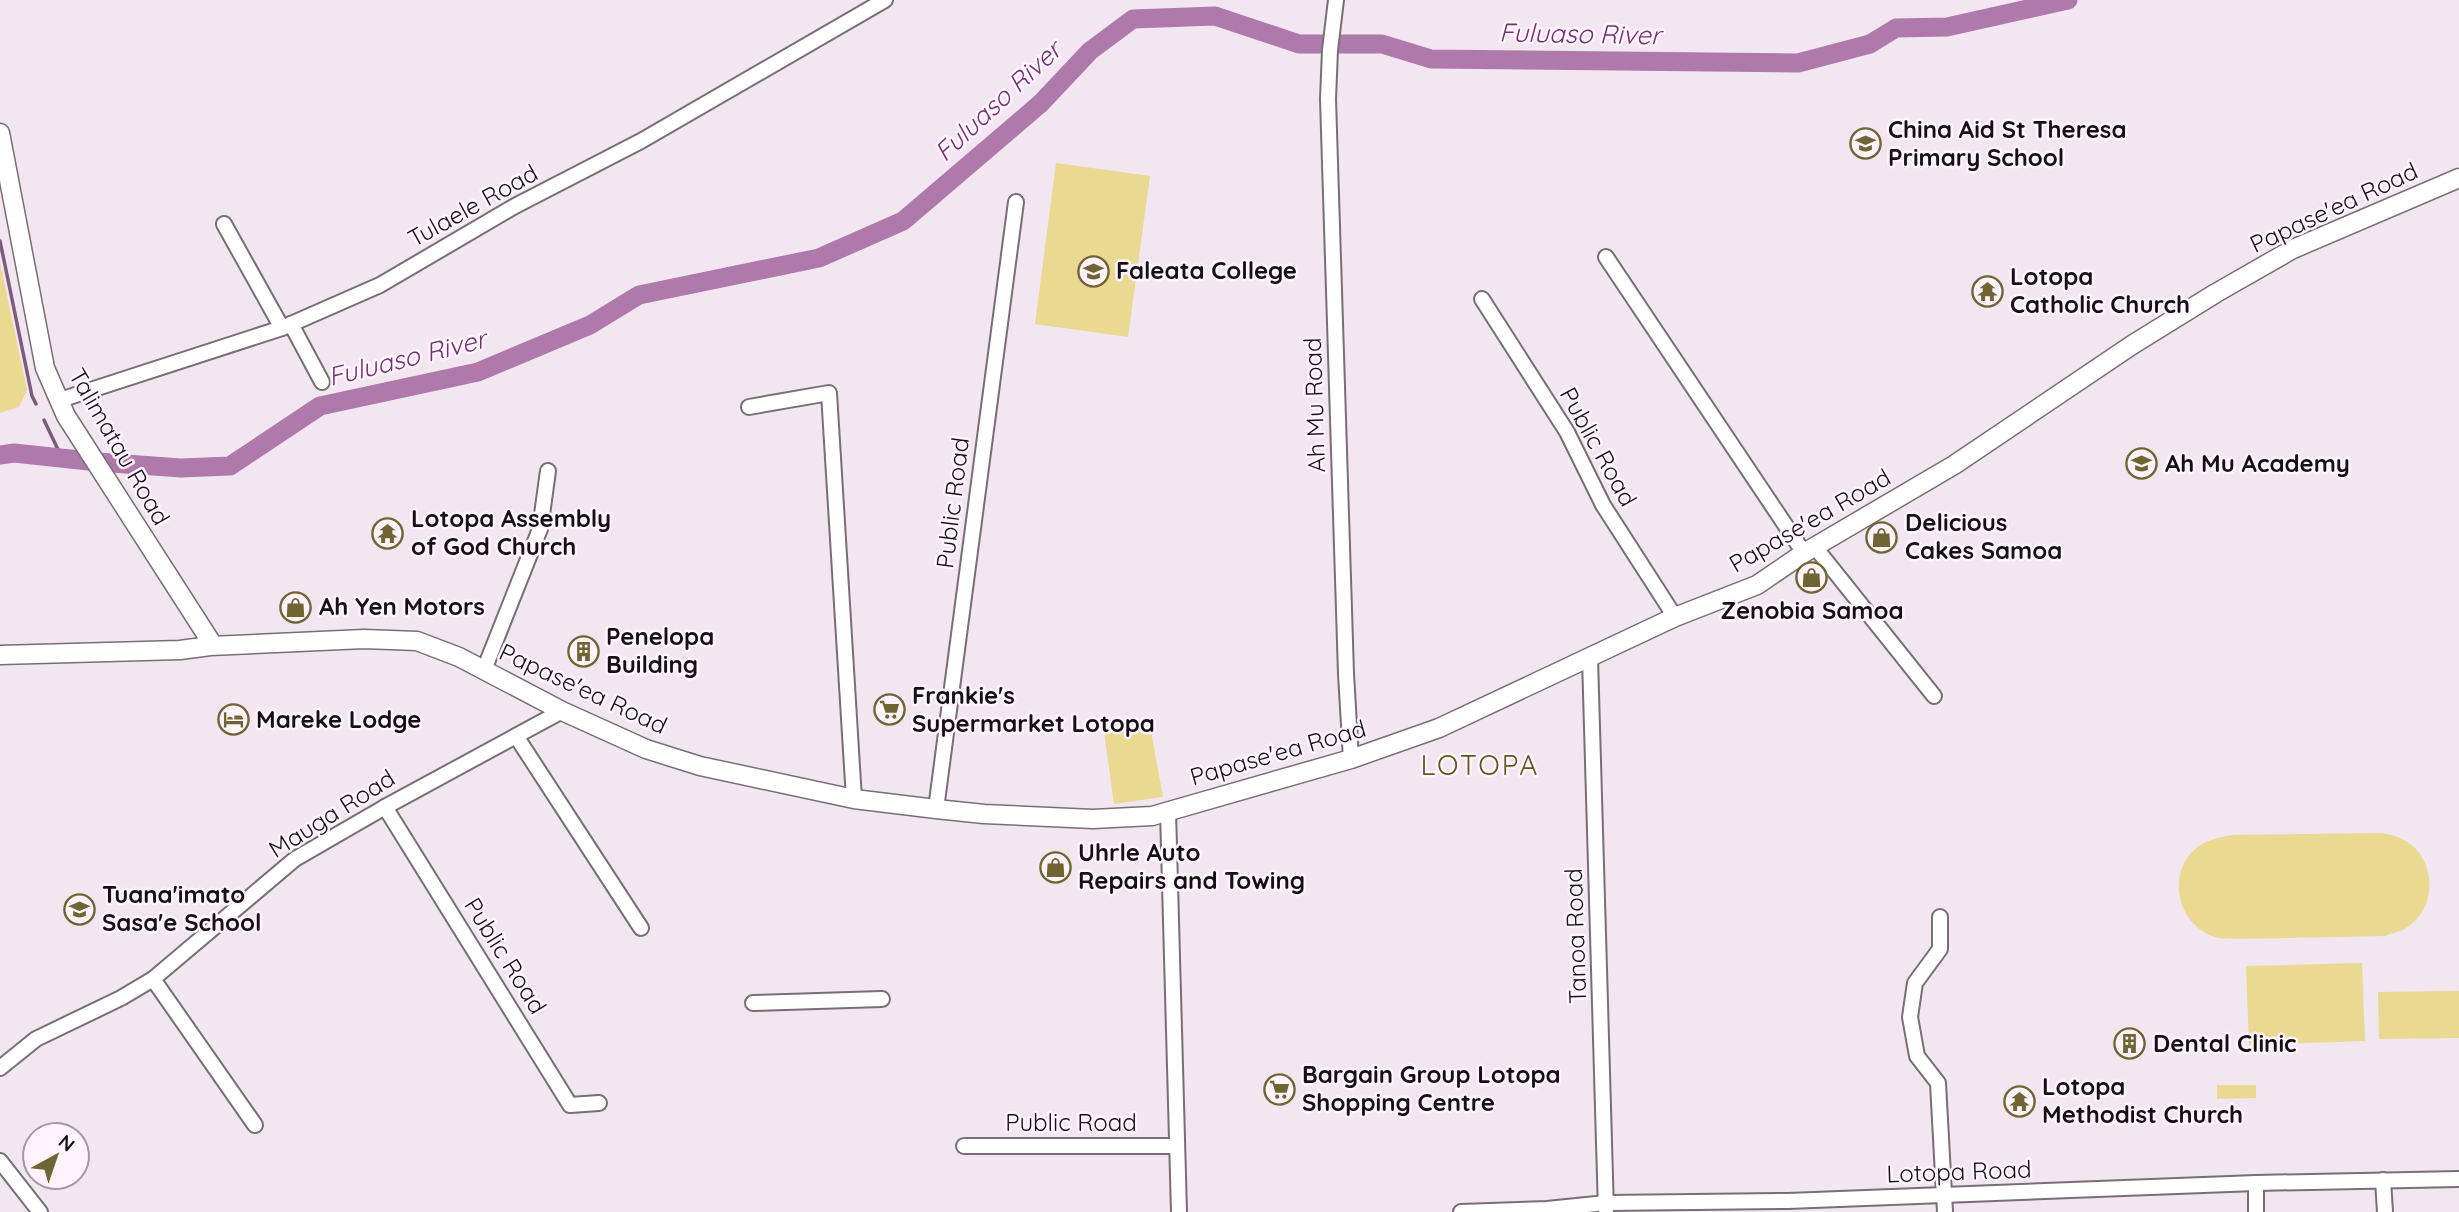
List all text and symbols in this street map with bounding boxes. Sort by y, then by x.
water label: Fuluaso River [1499,16,1664,51]
water label: Fuluaso River [927,31,1070,168]
place label: China Aid St Theresa Primary School [1888,114,2127,172]
school or university icon: China Aid St Theresa Primary School [1848,127,1882,161]
street label: Papase'ea Road [2245,155,2422,259]
street label: Tulaele Road [402,157,543,253]
school or university icon: Faleata College [1076,254,1110,288]
place label: Faleata College [1116,255,1297,285]
place label: Lotopa Catholic Church [2010,261,2190,319]
temple icon: Lotopa Catholic Church [1970,274,2004,308]
water label: Fuluaso River [324,321,492,393]
street label: Ah Mu Road [1297,337,1331,473]
street label: Talimatau Road [63,363,177,530]
street label: Public Road [1554,382,1644,511]
street label: Public Road [929,436,975,570]
school or university icon: Ah Mu Academy [2125,447,2159,481]
place label: Ah Mu Academy [2165,448,2350,478]
street label: Papase'ea Road [1723,462,1896,579]
place label: Lotopa Assembly of God Church [411,503,611,561]
place label: Delicious Cakes Samoa [1905,507,2062,565]
temple icon: Lotopa Assembly of God Church [371,516,405,550]
shop icon: Delicious Cakes Samoa [1865,520,1899,554]
shop icon: Zenobia Samoa [1795,560,1829,594]
shop icon: Ah Yen Motors [279,590,313,624]
place label: Ah Yen Motors [319,591,485,621]
place label: Zenobia Samoa [1721,595,1903,625]
place label: Penelopa Building [606,621,714,679]
building icon: Penelopa Building [566,634,600,668]
street label: Papase'ea Road [495,636,672,740]
place label: Frankie's Supermarket Lotopa [912,680,1155,738]
supermarket icon: Frankie's Supermarket Lotopa [872,693,906,727]
hotel icon: Mareke Lodge [216,703,250,737]
place label: Mareke Lodge [256,704,421,734]
street label: Papase'ea Road [1186,713,1369,791]
district label: LOTOPA [1421,747,1540,782]
street label: Mauga Road [263,763,400,864]
place label: Uhrle Auto Repairs and Towing [1078,837,1305,895]
shop icon: Uhrle Auto Repairs and Towing [1038,850,1072,884]
street label: Tanoa Road [1558,868,1592,1004]
place label: Tuana'imato Sasa'e School [102,879,262,937]
school or university icon: Tuana'imato Sasa'e School [62,892,96,926]
street label: Public Road [458,892,553,1019]
building icon: Dental Clinic [2113,1027,2147,1061]
place label: Dental Clinic [2153,1028,2297,1058]
place label: Bargain Group Lotopa Shopping Centre [1302,1059,1561,1117]
place label: Lotopa Methodist Church [2042,1071,2243,1129]
supermarket icon: Bargain Group Lotopa Shopping Centre [1262,1072,1296,1106]
temple icon: Lotopa Methodist Church [2002,1084,2036,1118]
street label: Public Road [1005,1107,1137,1137]
north arrow [21,1121,91,1191]
text: N [54,1129,80,1157]
street label: Lotopa Road [1886,1153,2032,1189]

